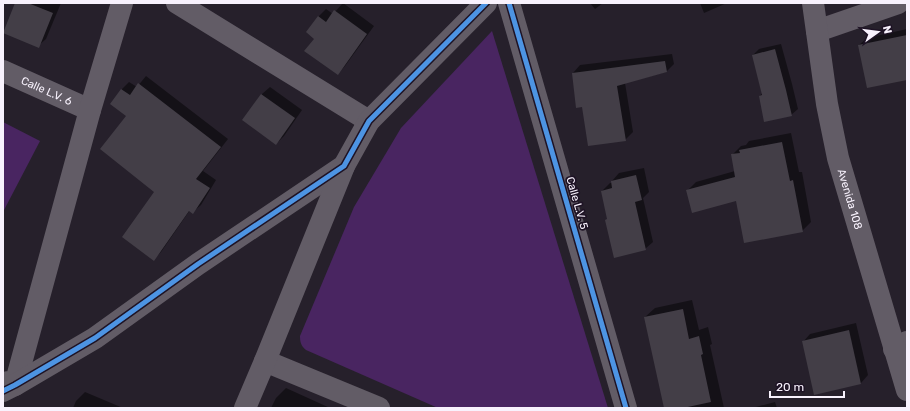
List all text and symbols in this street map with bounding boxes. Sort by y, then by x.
north arrow [858,12,898,52]
text: N [880,24,895,35]
street label: Calle L.V. 6 [19,74,75,108]
street label: Avenida 108 [835,167,865,231]
street label: Calle L.V. 5 [563,175,591,231]
scale bar [770,373,844,399]
text: 20 m [776,380,804,394]

